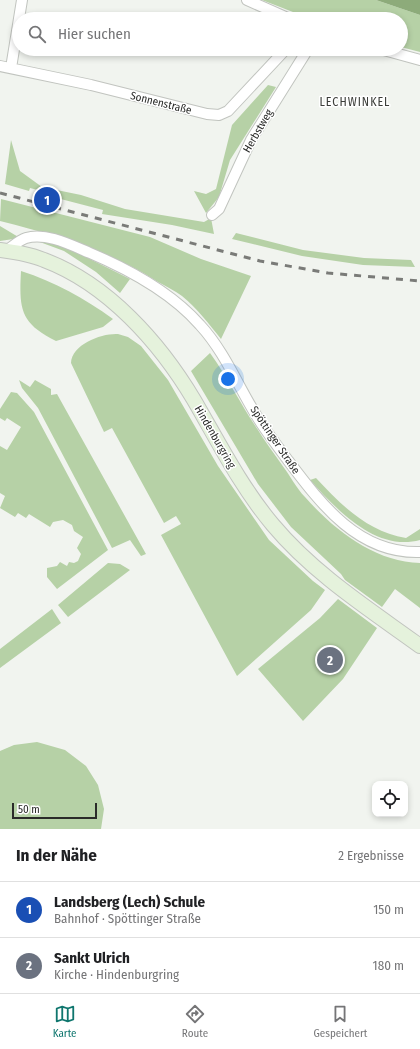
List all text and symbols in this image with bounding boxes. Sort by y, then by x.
search box [12,12,408,56]
icon: search [26,23,48,45]
text: Hier suchen [58,25,131,43]
street label: Sonnenstraße [129,89,193,117]
district label: LECHWINKEL [320,95,390,109]
street label: Herbstweg [240,106,276,155]
pin: 1 [34,185,60,215]
your location [218,369,238,389]
street label: Hindenburgring [192,403,239,471]
street label: Spöttinger Straße [248,404,302,476]
pin: 2 [317,645,343,675]
map controls [372,781,408,817]
button: locate [372,781,408,817]
scale bar [12,801,97,820]
text: 50 m [18,803,40,816]
text: In der Nähe [16,845,97,866]
text: 2 Ergebnisse [338,848,404,863]
text: Landsberg (Lech) Schule [54,893,205,911]
text: 1 [26,902,32,917]
text: 150 m [373,902,404,917]
text: Bahnhof · Spöttinger Straße [54,911,201,926]
text: Sankt Ulrich [54,949,130,967]
text: 2 [26,958,32,973]
text: 180 m [373,958,404,973]
text: Kirche · Hindenburgring [54,967,179,982]
tab: Karte [53,1003,77,1040]
tab: Route [182,1003,208,1040]
tab: Gespeichert [313,1003,367,1040]

